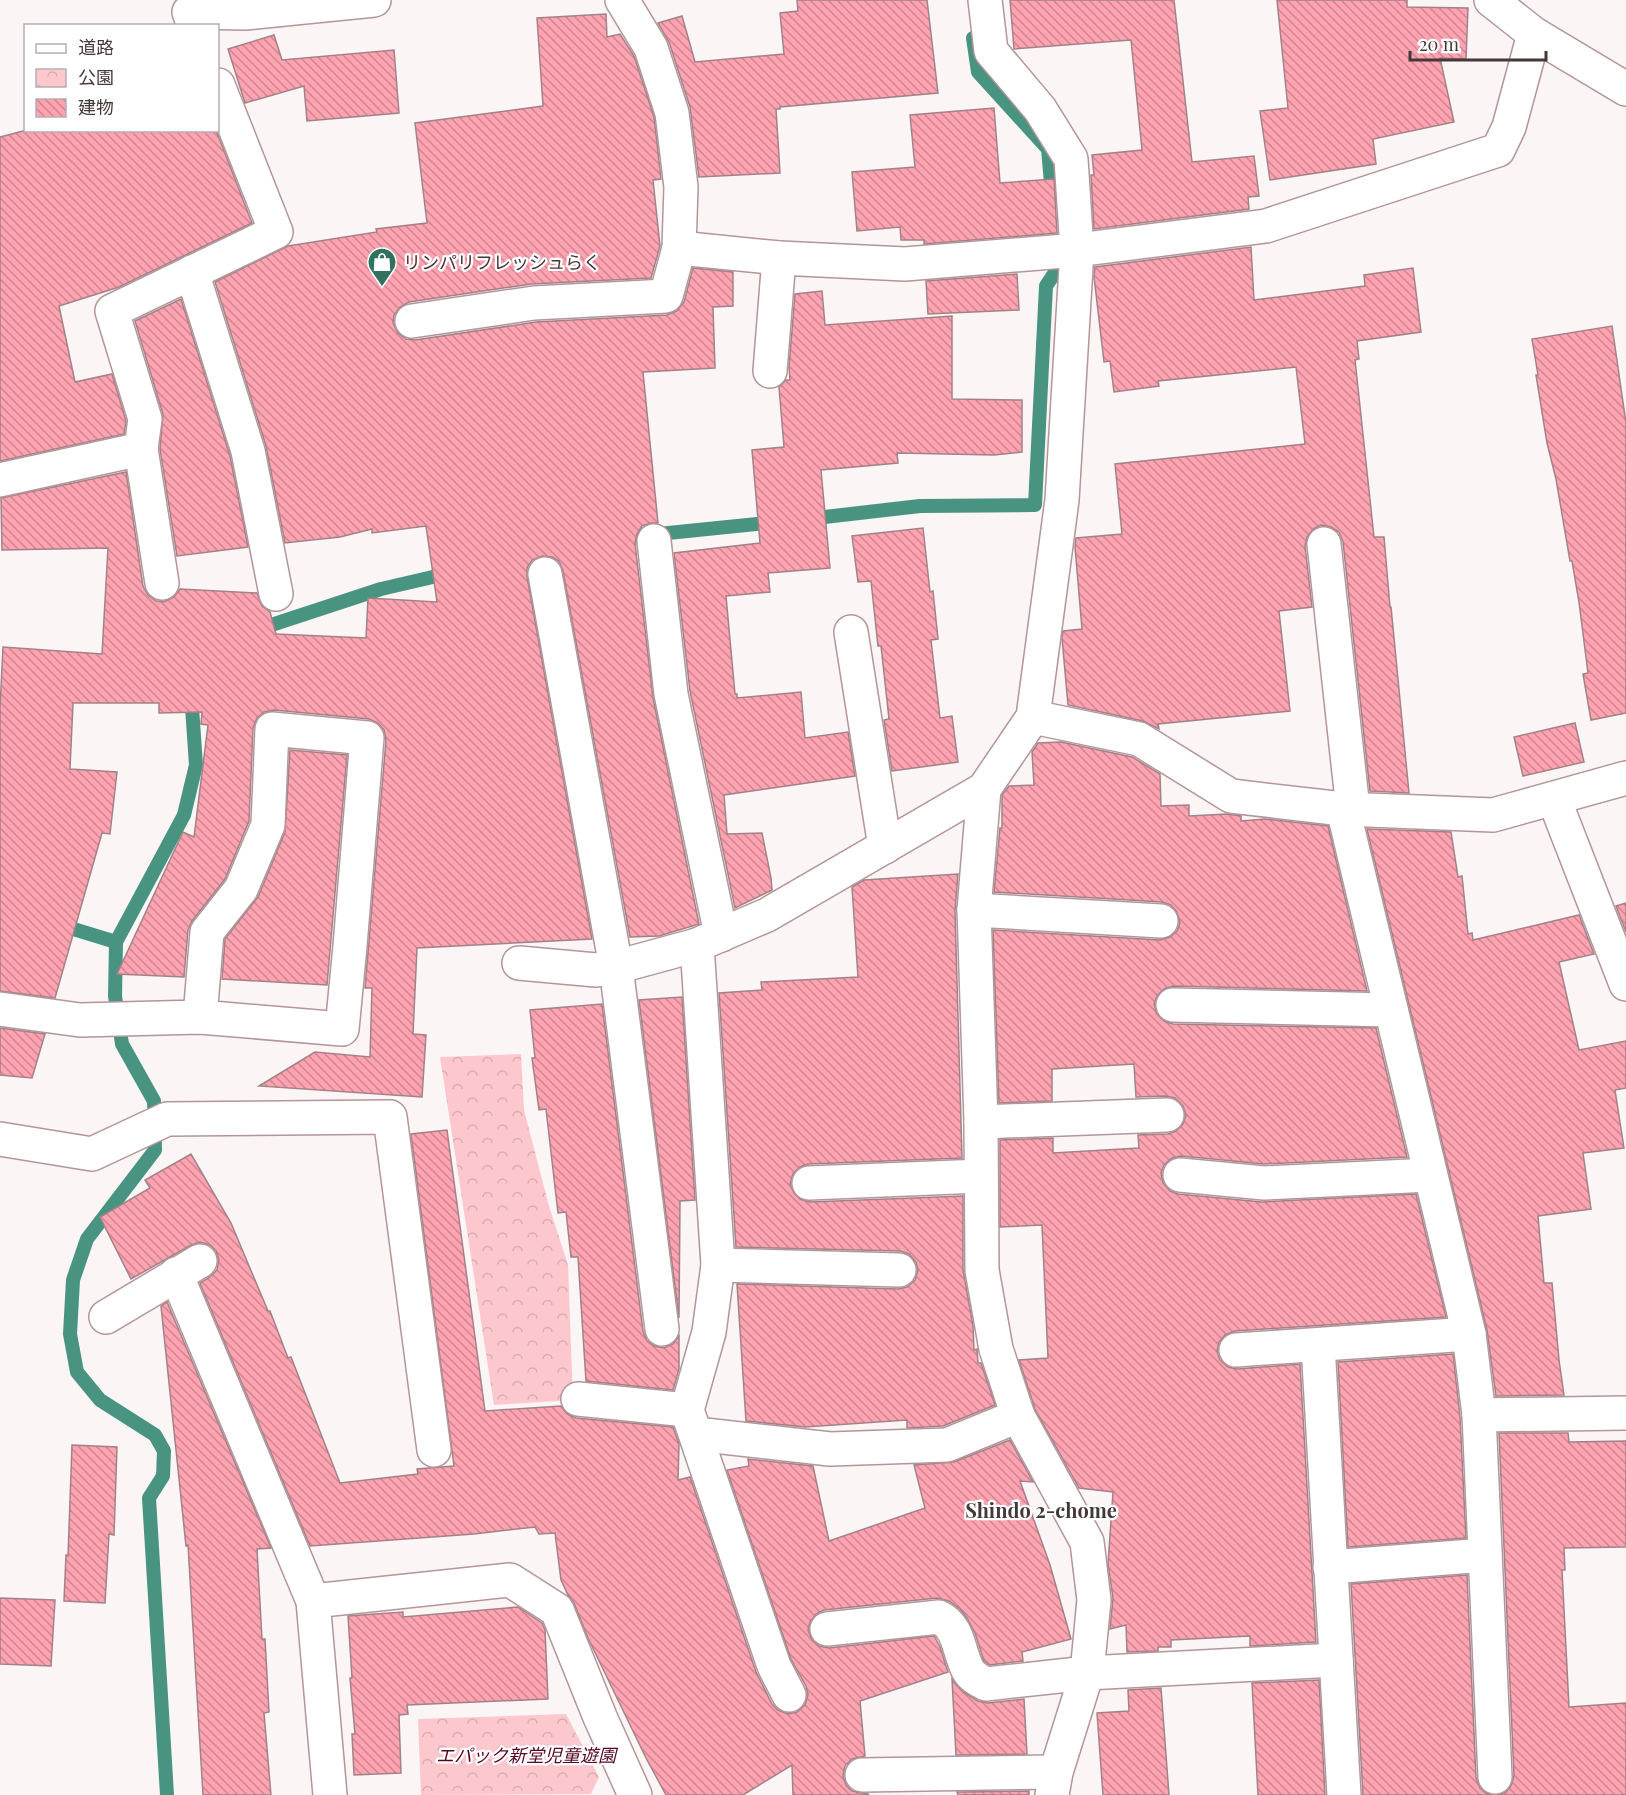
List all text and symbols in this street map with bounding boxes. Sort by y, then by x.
legend [24,24,219,132]
scale bar [1410,24,1546,62]
text: 20 m [1419,32,1459,56]
text: 道路 [78,35,114,59]
text: 公園 [78,65,114,89]
text: 建物 [78,95,114,119]
shop icon: リンパリフレッシュらく [366,246,398,288]
place label: リンパリフレッシュらく [403,250,601,274]
district label: Shindo 2-chome [965,1496,1117,1523]
park label: エパック新堂児童遊園 [436,1743,619,1767]

